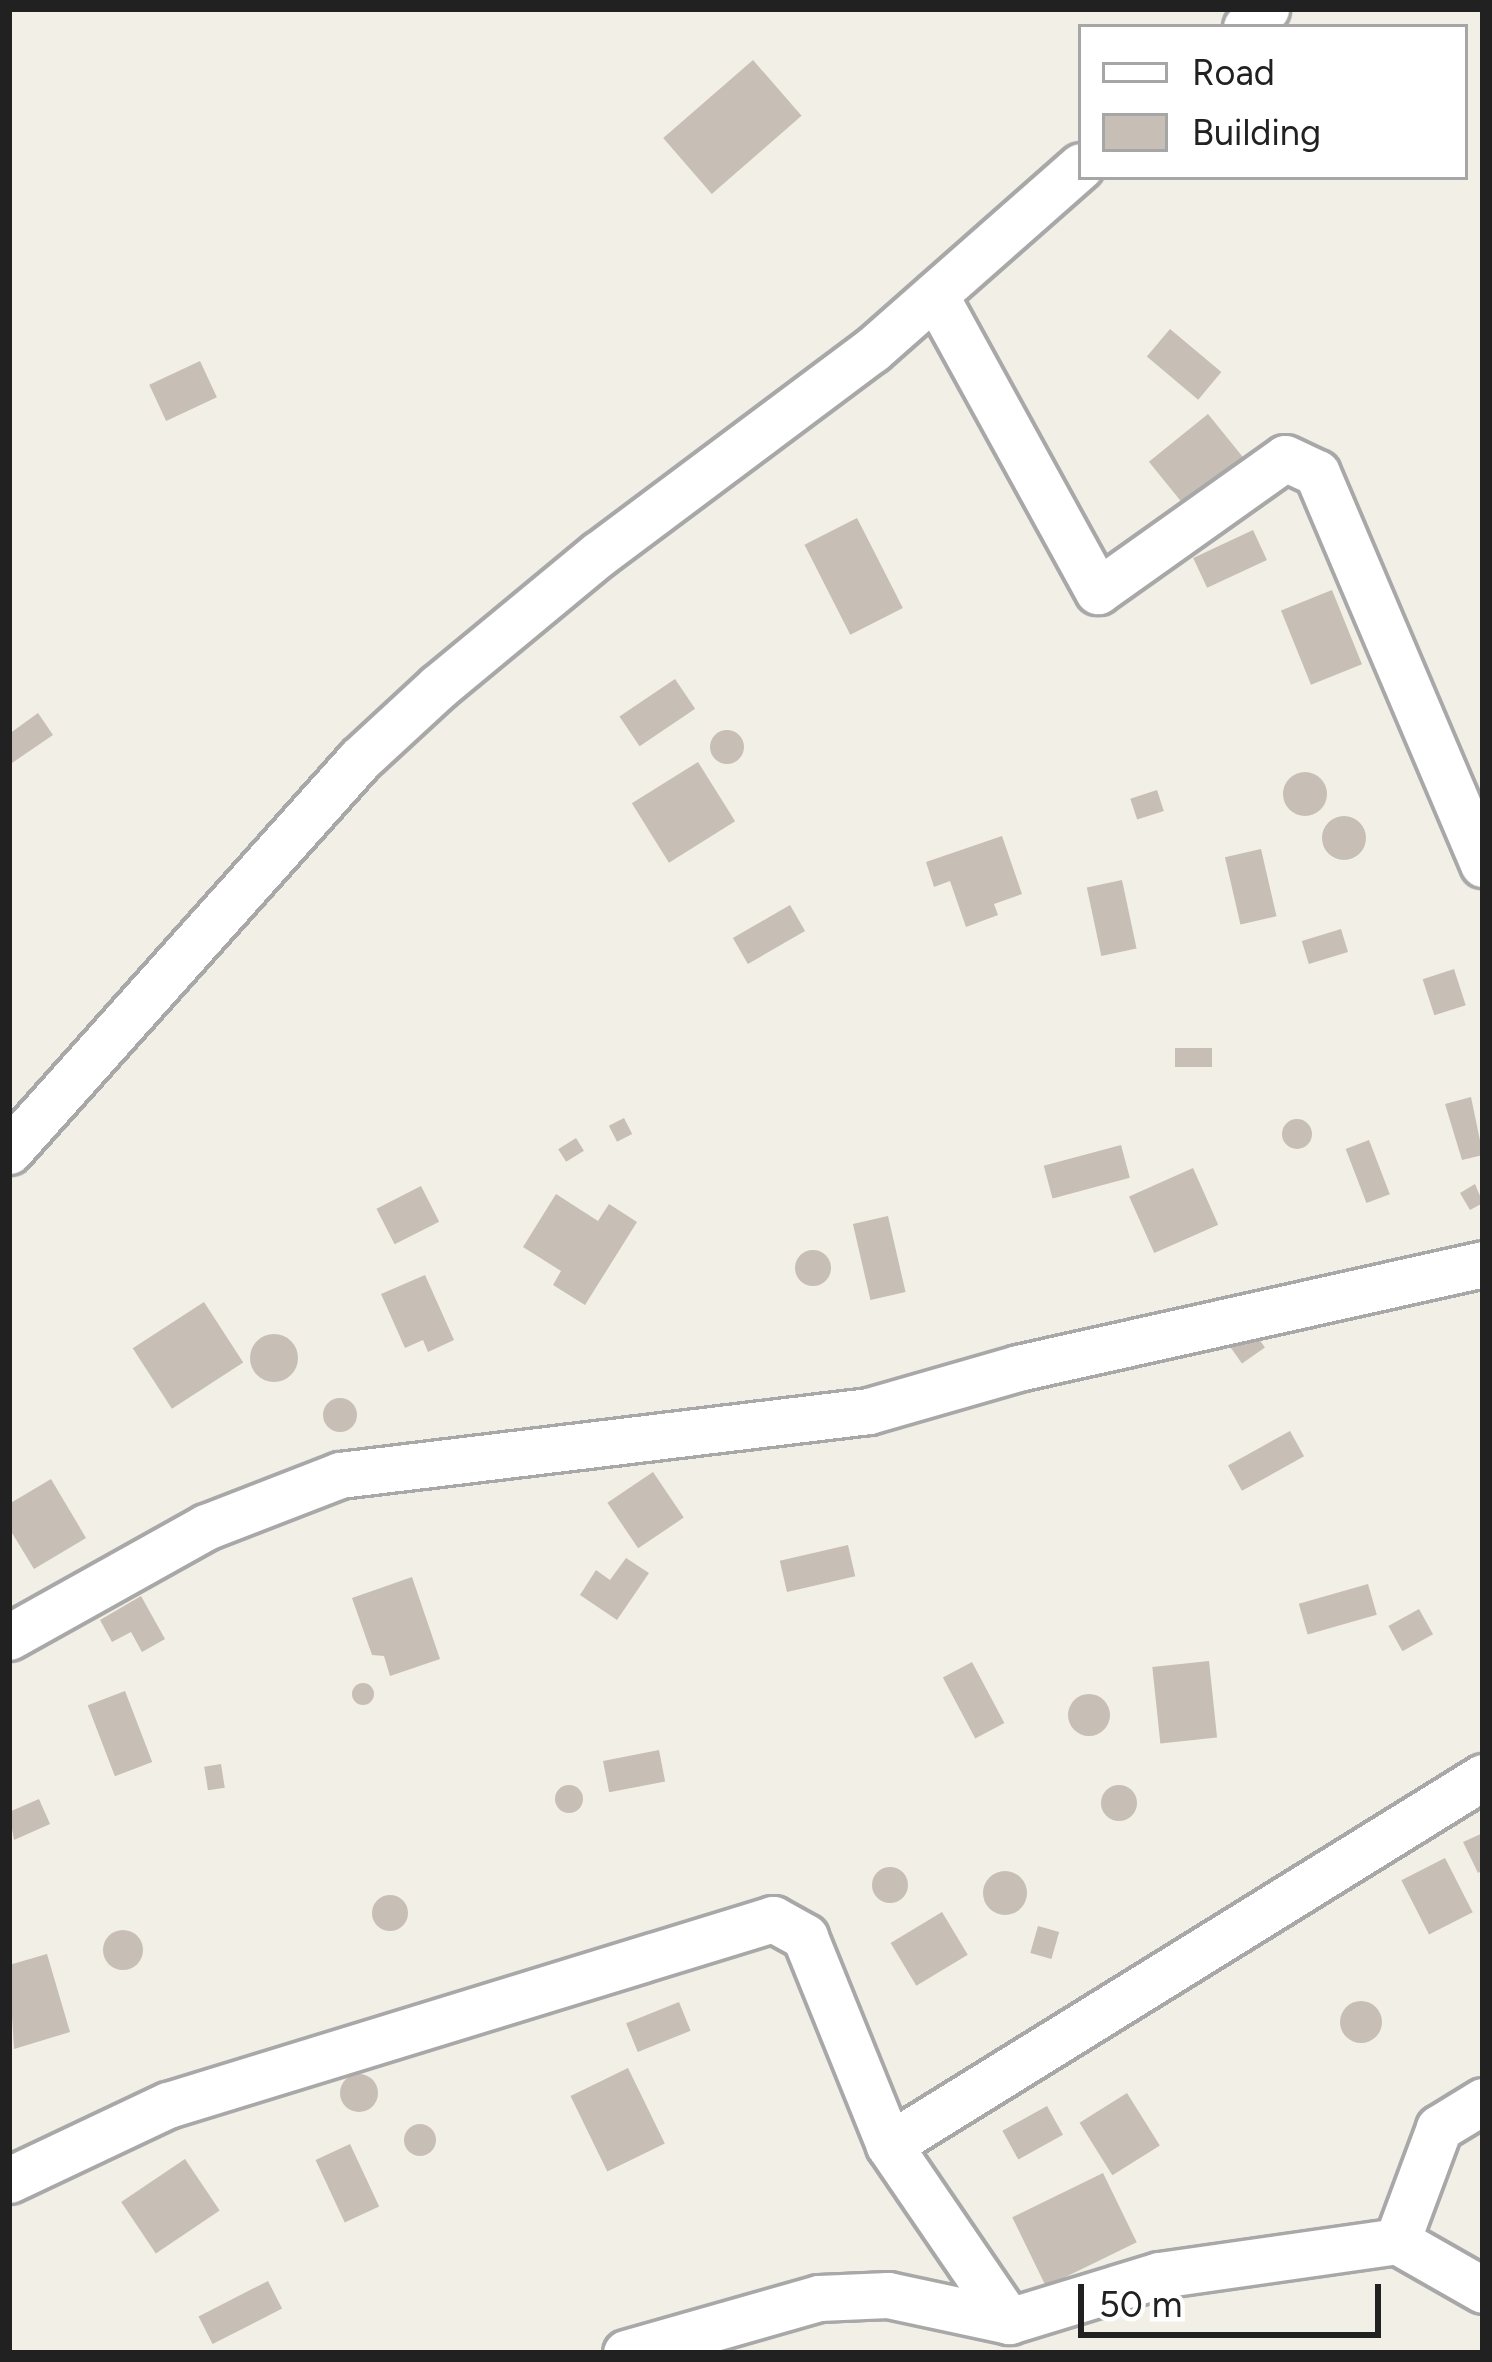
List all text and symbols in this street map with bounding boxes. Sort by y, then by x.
legend [1078,24,1468,180]
text: Road [1192,51,1275,94]
text: Building [1192,111,1321,154]
scale bar [1084,2260,1387,2334]
text: 50 m [1099,2283,1182,2326]

